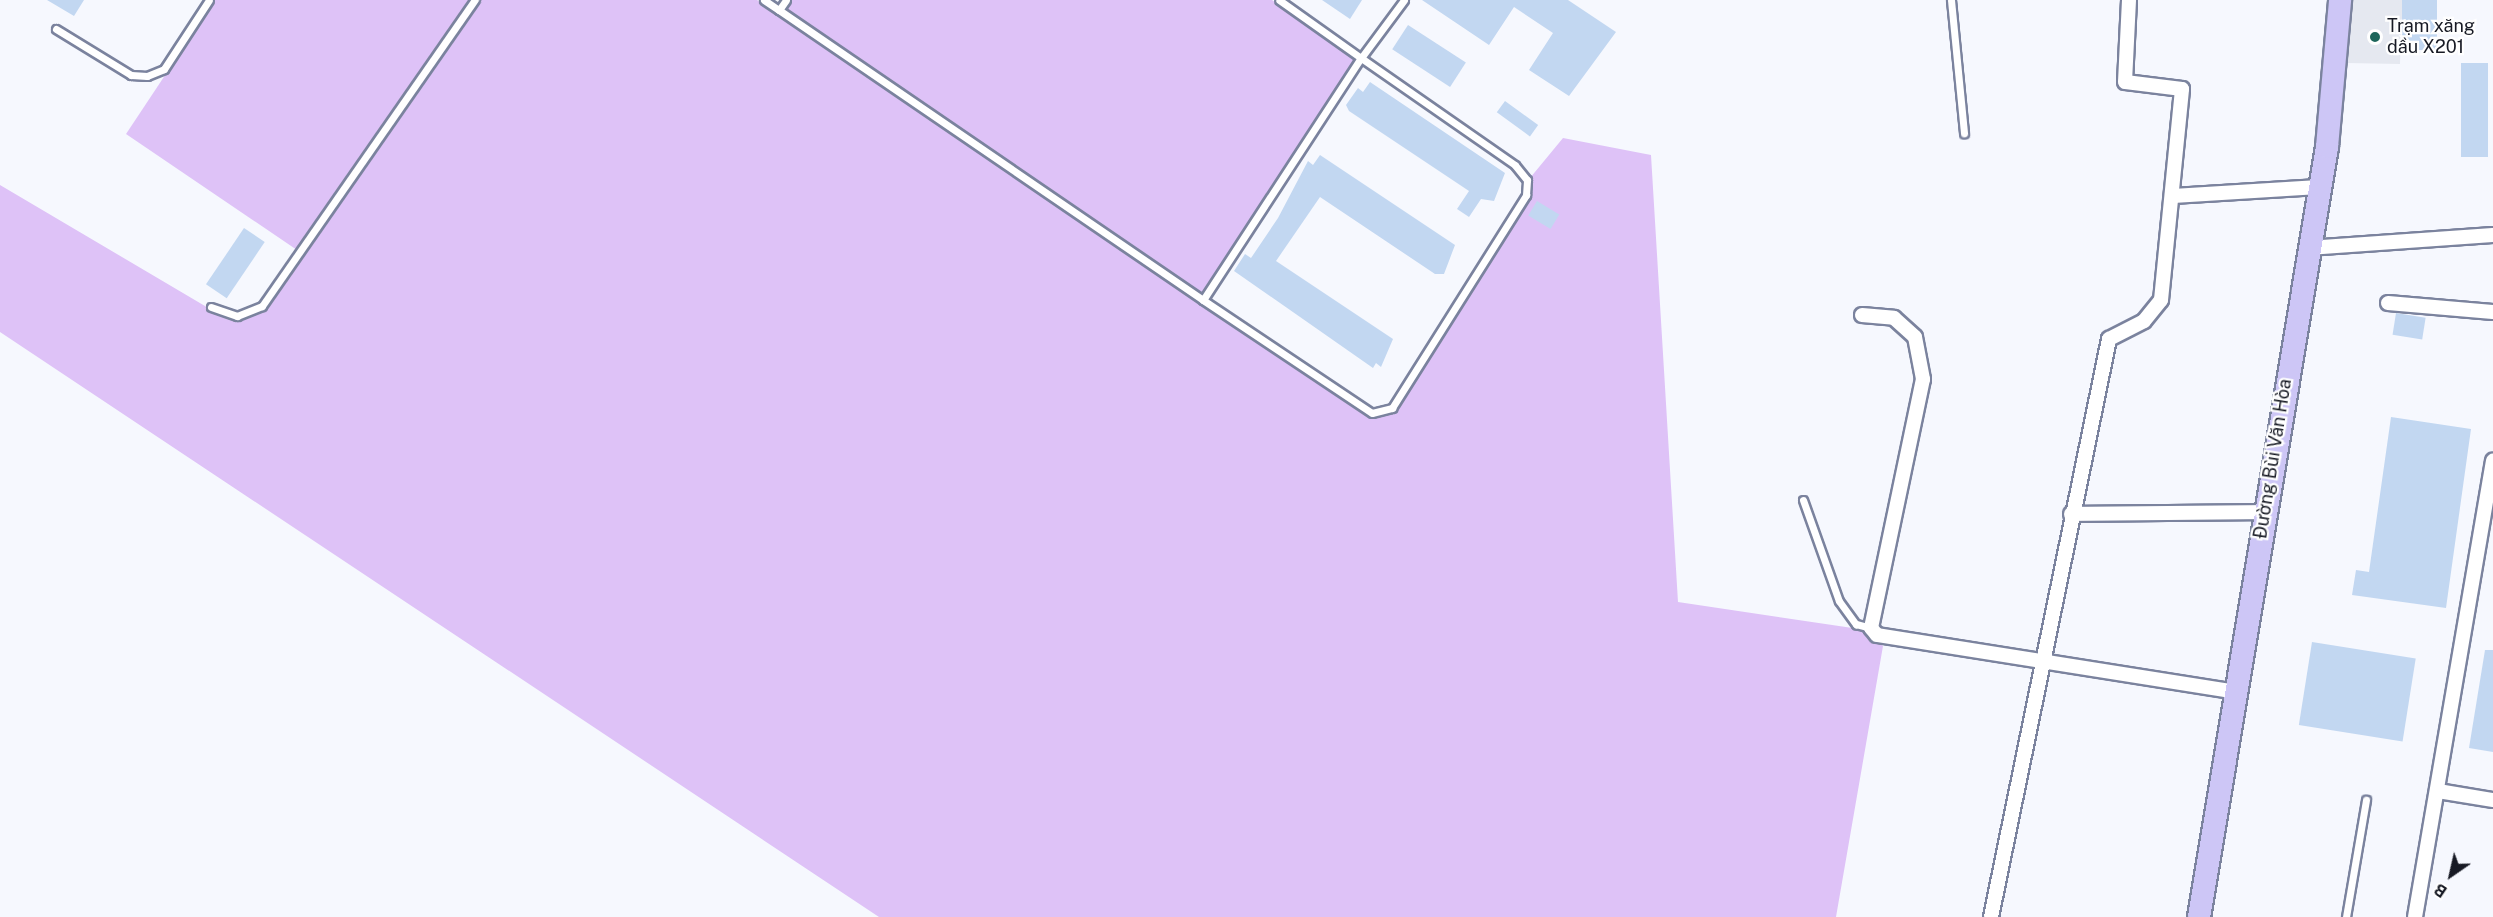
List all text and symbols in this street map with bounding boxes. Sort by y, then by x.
place label: Trạm xăng dầu X201 [2387,16,2475,58]
marker: Trạm xăng dầu X201 [2368,30,2382,44]
street label: Đường Bùi Văn Hòa [2250,377,2296,541]
north arrow [2421,845,2481,905]
text: B [2431,879,2451,901]

